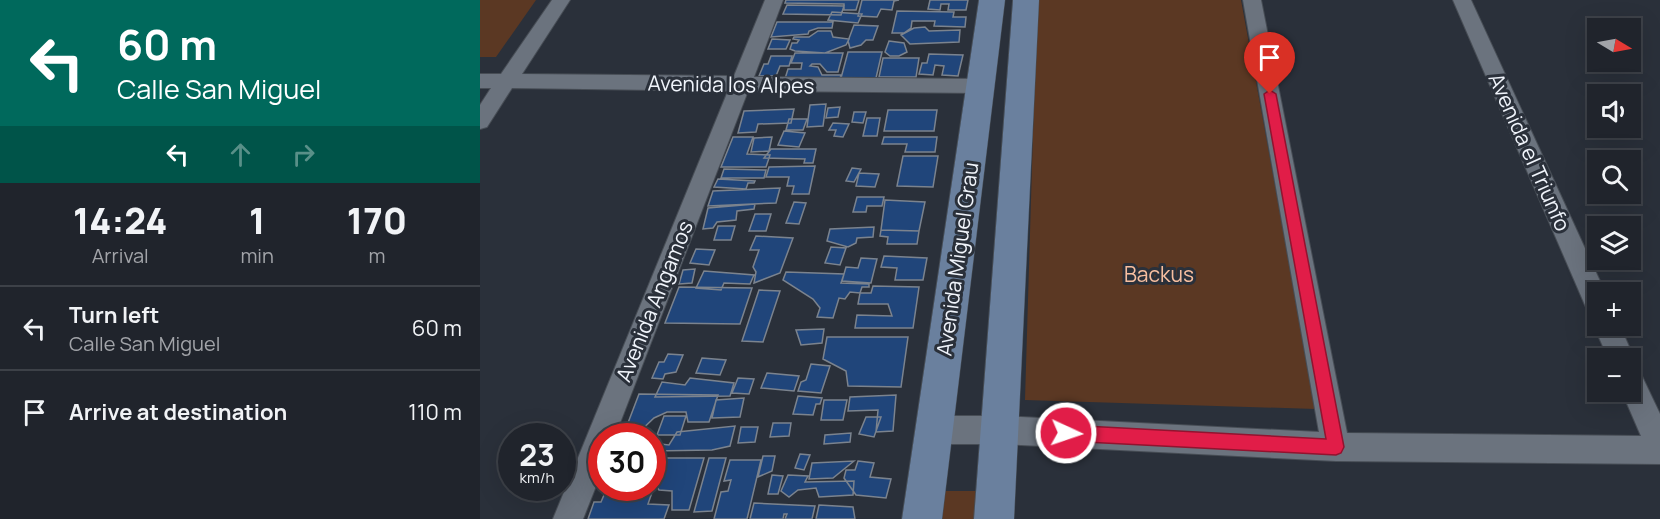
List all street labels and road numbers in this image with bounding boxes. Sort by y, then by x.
street label: Avenida los Alpes [647,69,815,99]
street label: Avenida el Triunfo [1483,69,1577,235]
street label: Avenida Miguel Grau [930,160,984,358]
street label: Avenida Angamos [609,216,699,386]

